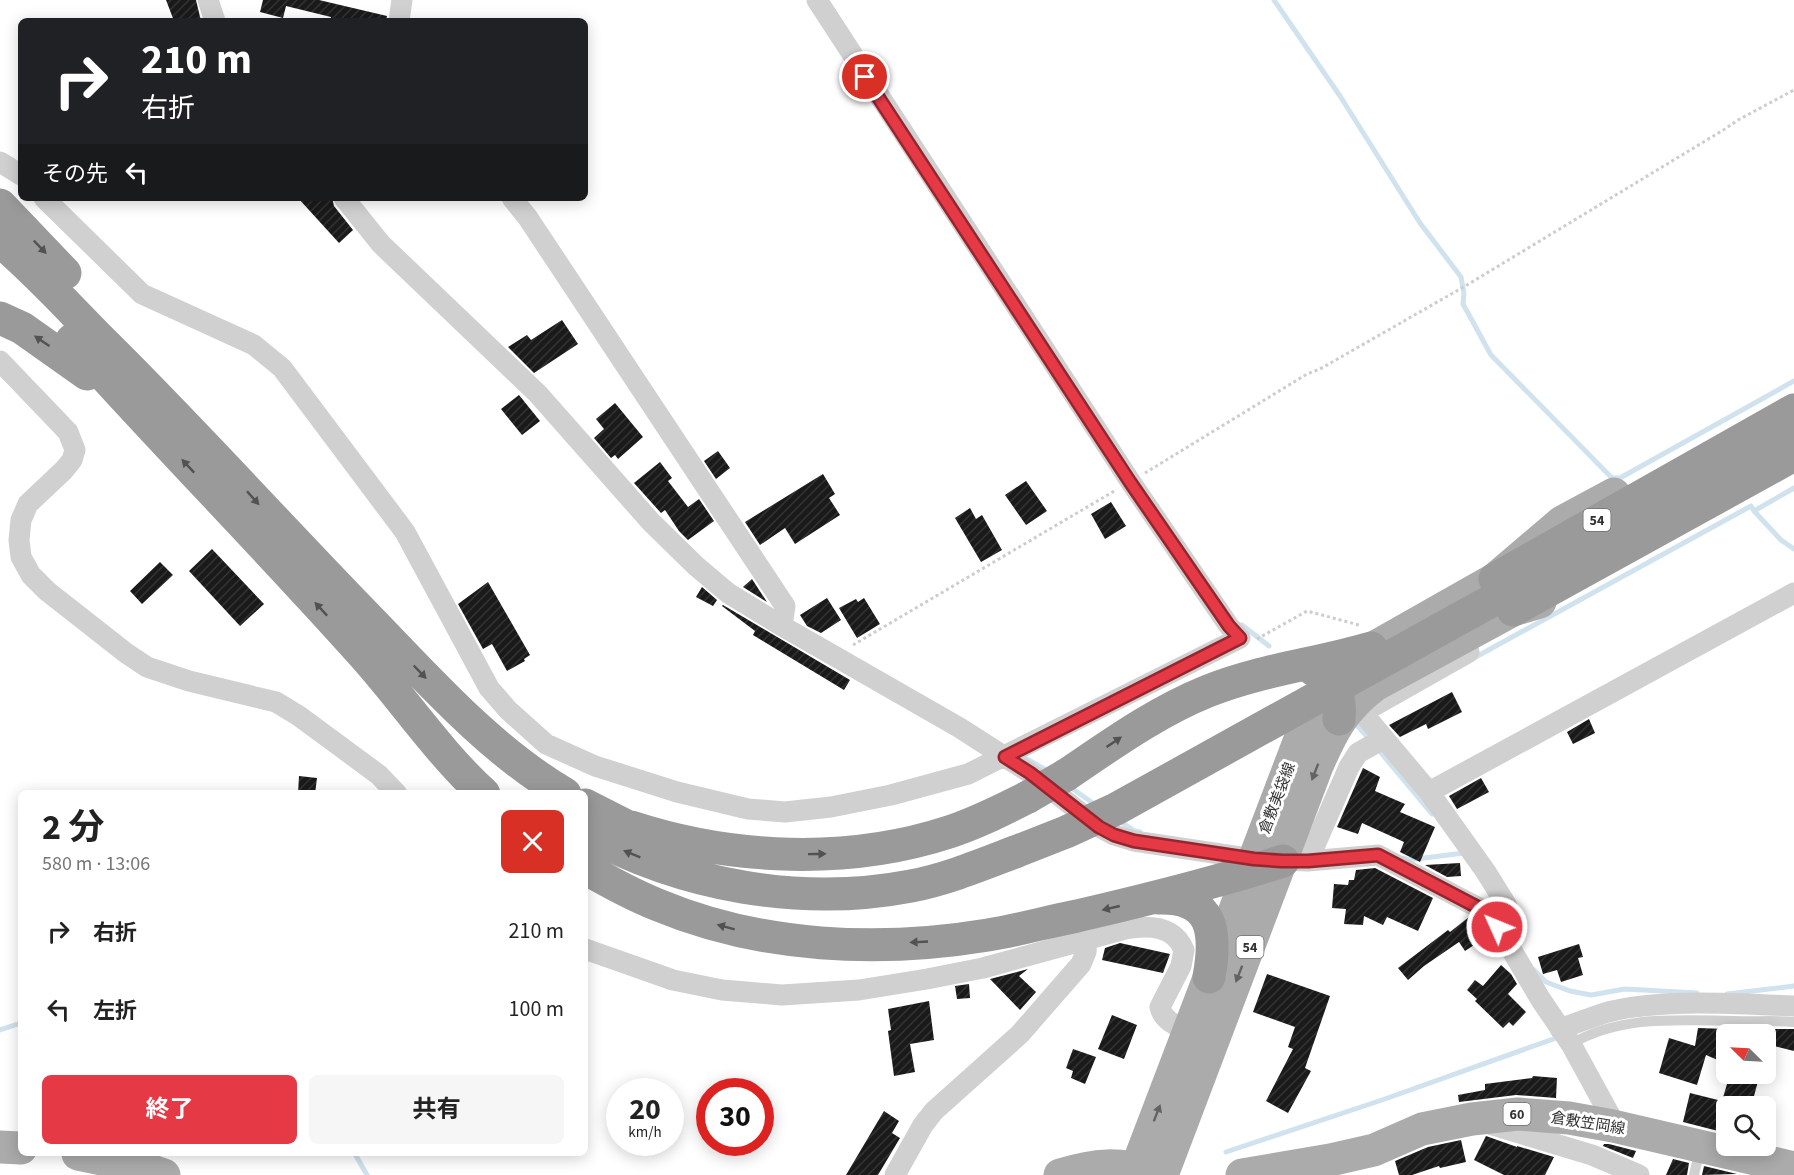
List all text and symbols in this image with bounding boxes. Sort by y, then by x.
text: 210 m [141,30,252,90]
icon: right [42,42,120,120]
pin [839,51,890,102]
icon: arrive [848,60,881,93]
text: 右折 [141,89,195,128]
icon: left [120,156,153,189]
text: その先 [42,158,108,190]
one-way arrow [33,240,47,254]
one-way arrow [34,335,50,347]
one-way arrow [181,459,195,474]
one-way arrow [246,491,260,506]
road number: 54 [1584,509,1610,531]
one-way arrow [314,601,328,616]
one-way arrow [413,664,427,679]
one-way arrow [1106,736,1122,748]
street label: 倉敷美袋線 [1254,759,1301,837]
one-way arrow [1310,763,1319,781]
text: 2 分 [42,802,104,853]
button: close [501,810,564,873]
one-way arrow [622,849,640,859]
text: 580 m · 13:06 [42,850,150,878]
one-way arrow [808,850,827,859]
position arrow [1465,895,1529,959]
one-way arrow [1101,904,1120,913]
icon: right [42,915,75,948]
text: 210 m [509,915,564,947]
text: 右折 [93,917,137,949]
one-way arrow [717,922,735,932]
road number: 54 [1236,936,1264,958]
one-way arrow [910,938,929,947]
one-way arrow [1234,965,1243,983]
icon: left [42,993,75,1026]
text: 100 m [509,993,564,1025]
text: 左折 [93,995,137,1027]
north arrow [1716,1024,1776,1084]
map controls [1716,1024,1776,1156]
button: 終了 [42,1075,297,1144]
button: 共有 [309,1075,564,1144]
speed limit sign: 30 [696,1078,774,1156]
text: 20 [629,1088,661,1131]
button: search [1716,1096,1776,1156]
road number: 60 [1504,1103,1530,1125]
one-way arrow [1153,1104,1163,1122]
street label: 倉敷笠岡線 [1549,1107,1627,1140]
text: km/h [628,1122,662,1143]

